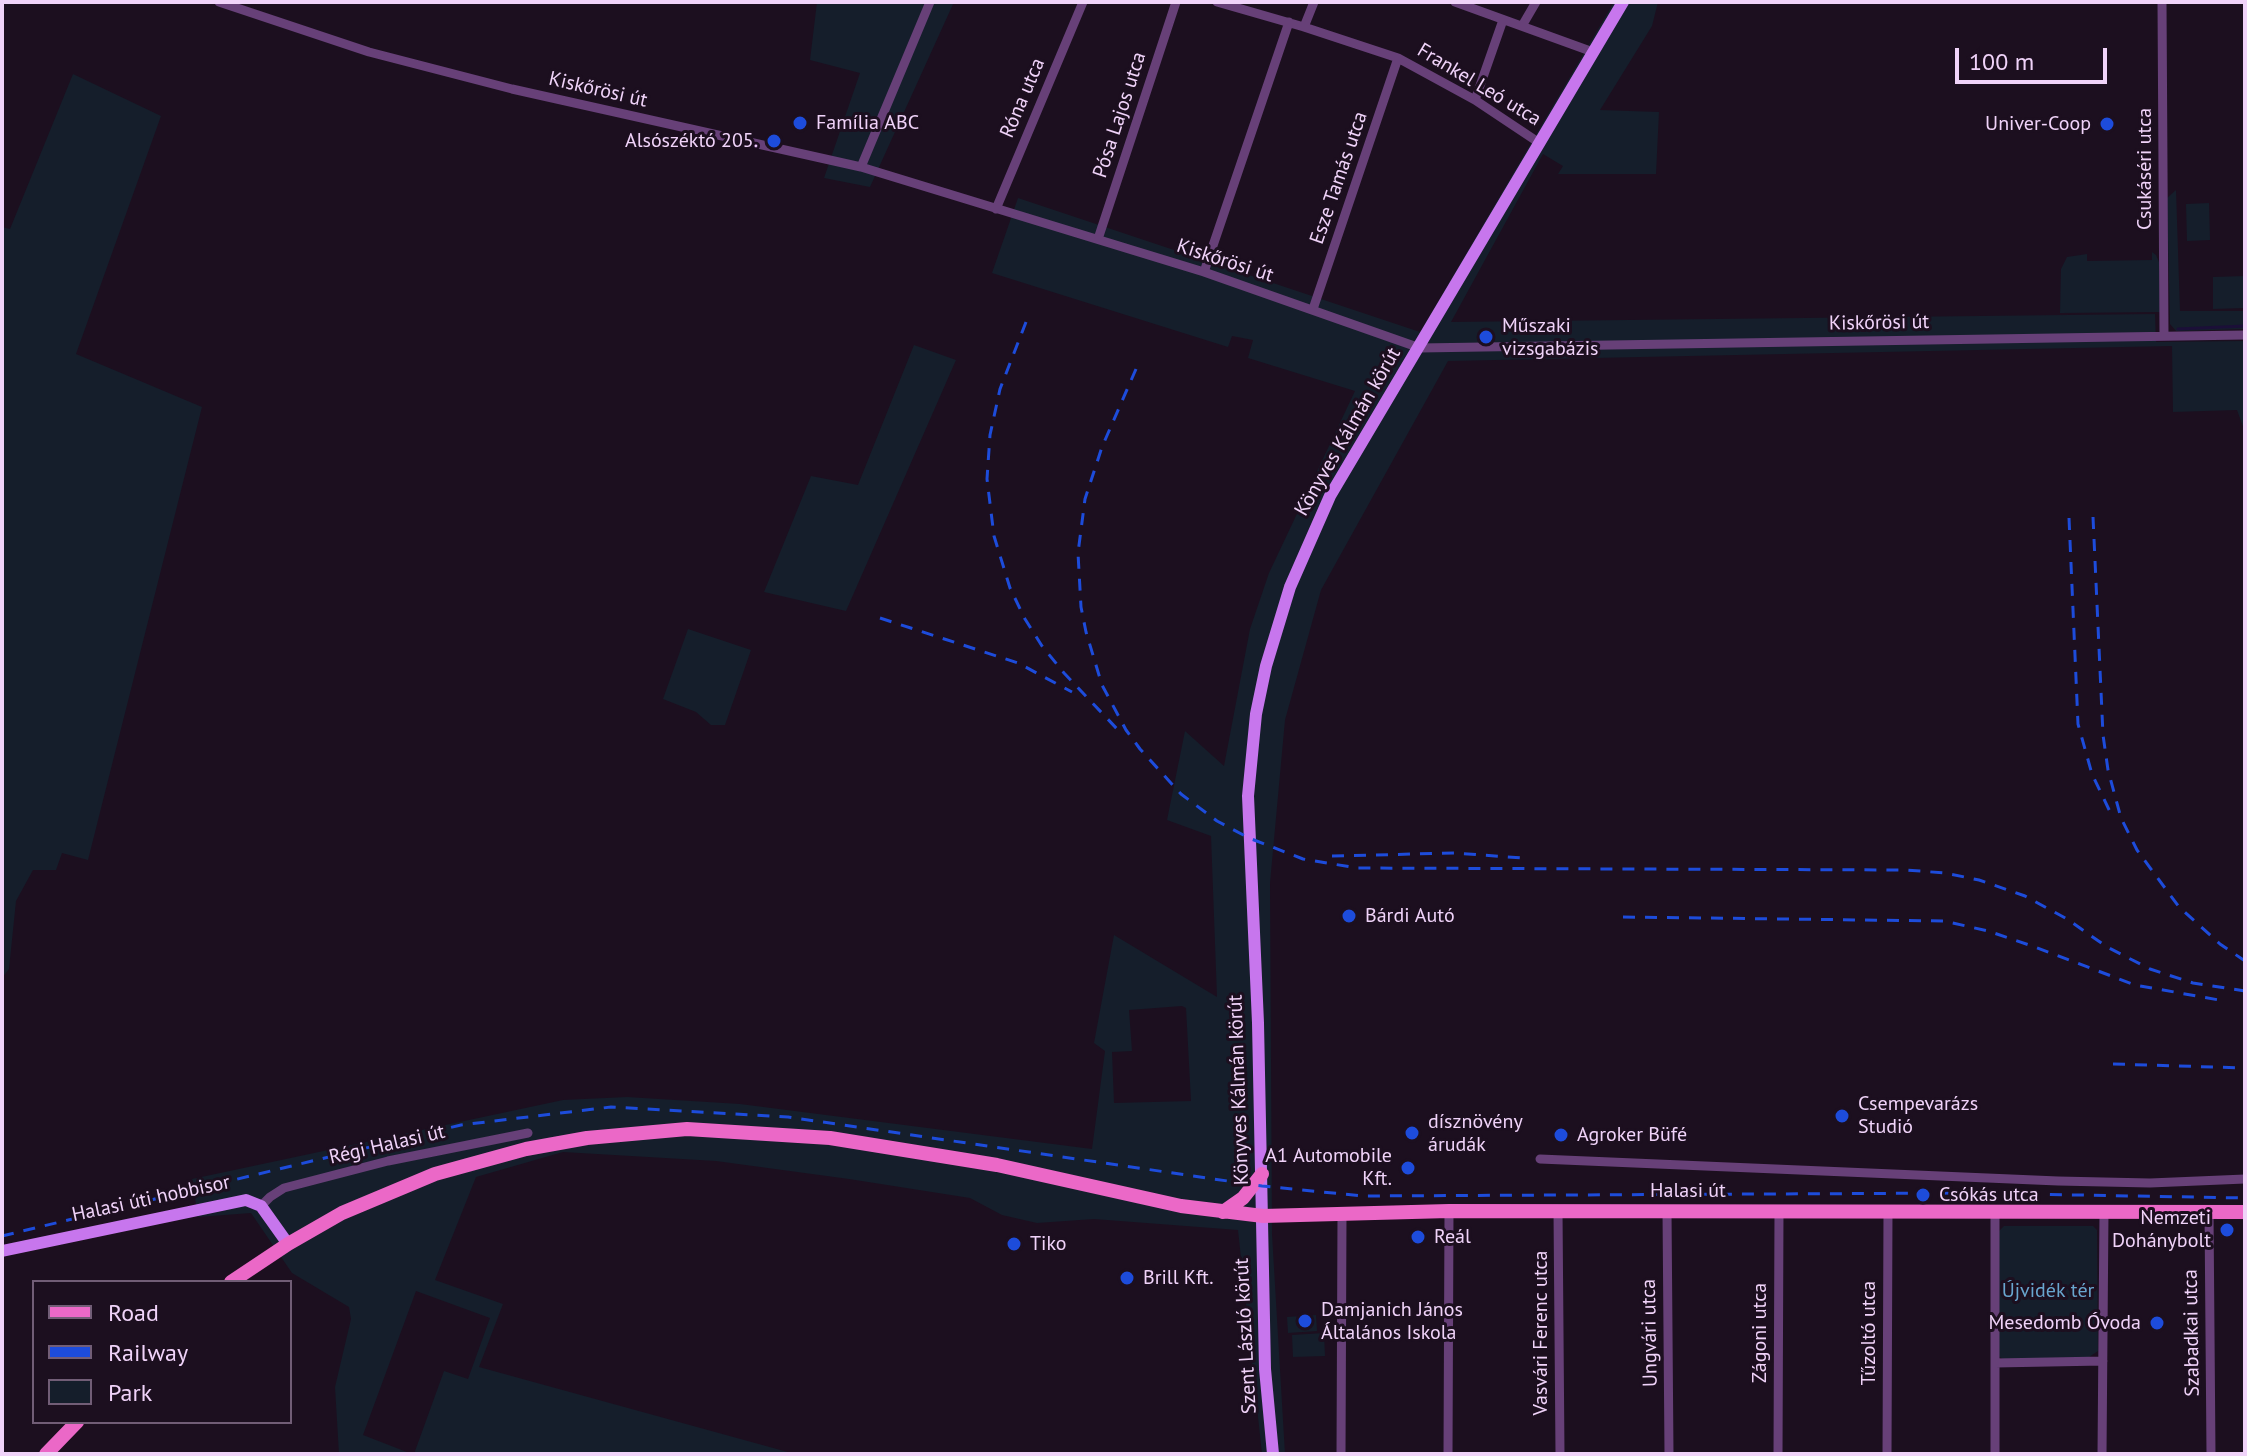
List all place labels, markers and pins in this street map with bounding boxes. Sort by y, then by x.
place label: Família ABC [816,111,919,135]
place label: Univer-Coop [1985,112,2091,136]
marker: Família ABC [791,114,809,132]
marker: Univer-Coop [2098,115,2116,133]
place label: Alsószéktó 205. [625,129,758,153]
marker: Alsószéktó 205. [765,132,783,150]
place label: Műszaki vizsgabázis [1502,314,1598,361]
marker: Műszaki vizsgabázis [1477,328,1495,346]
place label: Bárdi Autó [1365,904,1455,928]
marker: Bárdi Autó [1340,907,1358,925]
place label: Csempevarázs Studió [1858,1092,1978,1139]
marker: Csempevarázs Studió [1833,1107,1851,1125]
place label: dísznövény árudák [1428,1110,1523,1157]
place label: Agroker Büfé [1577,1123,1687,1147]
marker: dísznövény árudák [1403,1124,1421,1142]
marker: Agroker Büfé [1552,1126,1570,1144]
place label: A1 Automobile Kft. [1265,1144,1392,1191]
marker: A1 Automobile Kft. [1399,1159,1417,1177]
place label: Csókás utca [1939,1183,2039,1207]
marker: Csókás utca [1914,1186,1932,1204]
place label: Nemzeti Dohánybolt [2112,1206,2211,1253]
marker: Nemzeti Dohánybolt [2218,1221,2236,1239]
place label: Reál [1434,1225,1471,1249]
marker: Reál [1409,1228,1427,1246]
place label: Tiko [1030,1232,1067,1256]
marker: Tiko [1005,1235,1023,1253]
place label: Brill Kft. [1143,1266,1213,1290]
marker: Brill Kft. [1118,1269,1136,1287]
place label: Damjanich János Általános Iskola [1321,1298,1463,1345]
place label: Mesedomb Óvoda [1988,1311,2141,1335]
marker: Damjanich János Általános Iskola [1296,1312,1314,1330]
marker: Mesedomb Óvoda [2148,1314,2166,1332]

